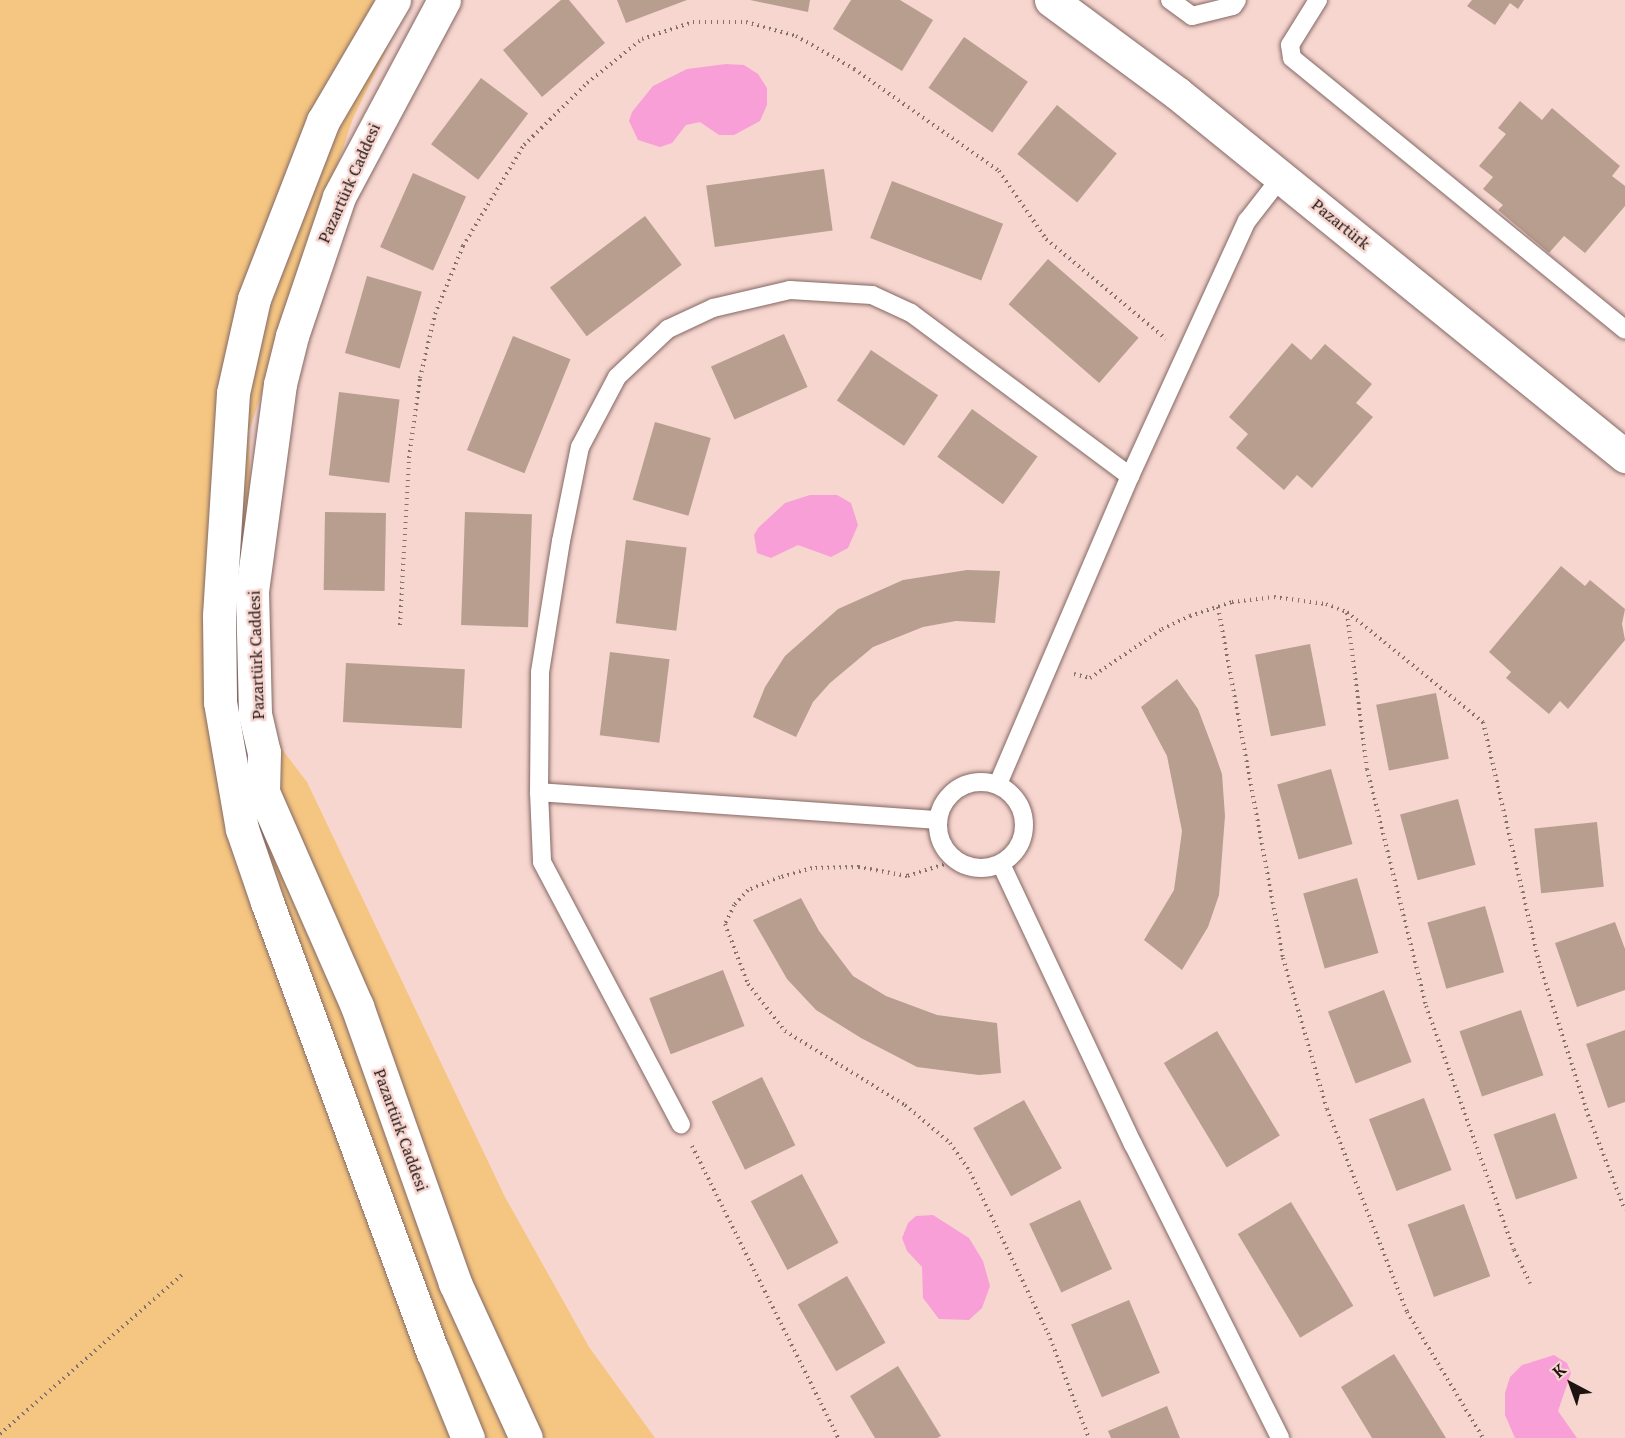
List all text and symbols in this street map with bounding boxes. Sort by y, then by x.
street label: Pazartürk Caddesi [314,120,384,246]
street label: Pazartürk [1308,195,1374,253]
street label: Pazartürk Caddesi [244,590,268,720]
street label: Pazartürk Caddesi [370,1066,432,1194]
north arrow [1541,1354,1601,1414]
text: K [1548,1358,1571,1382]

